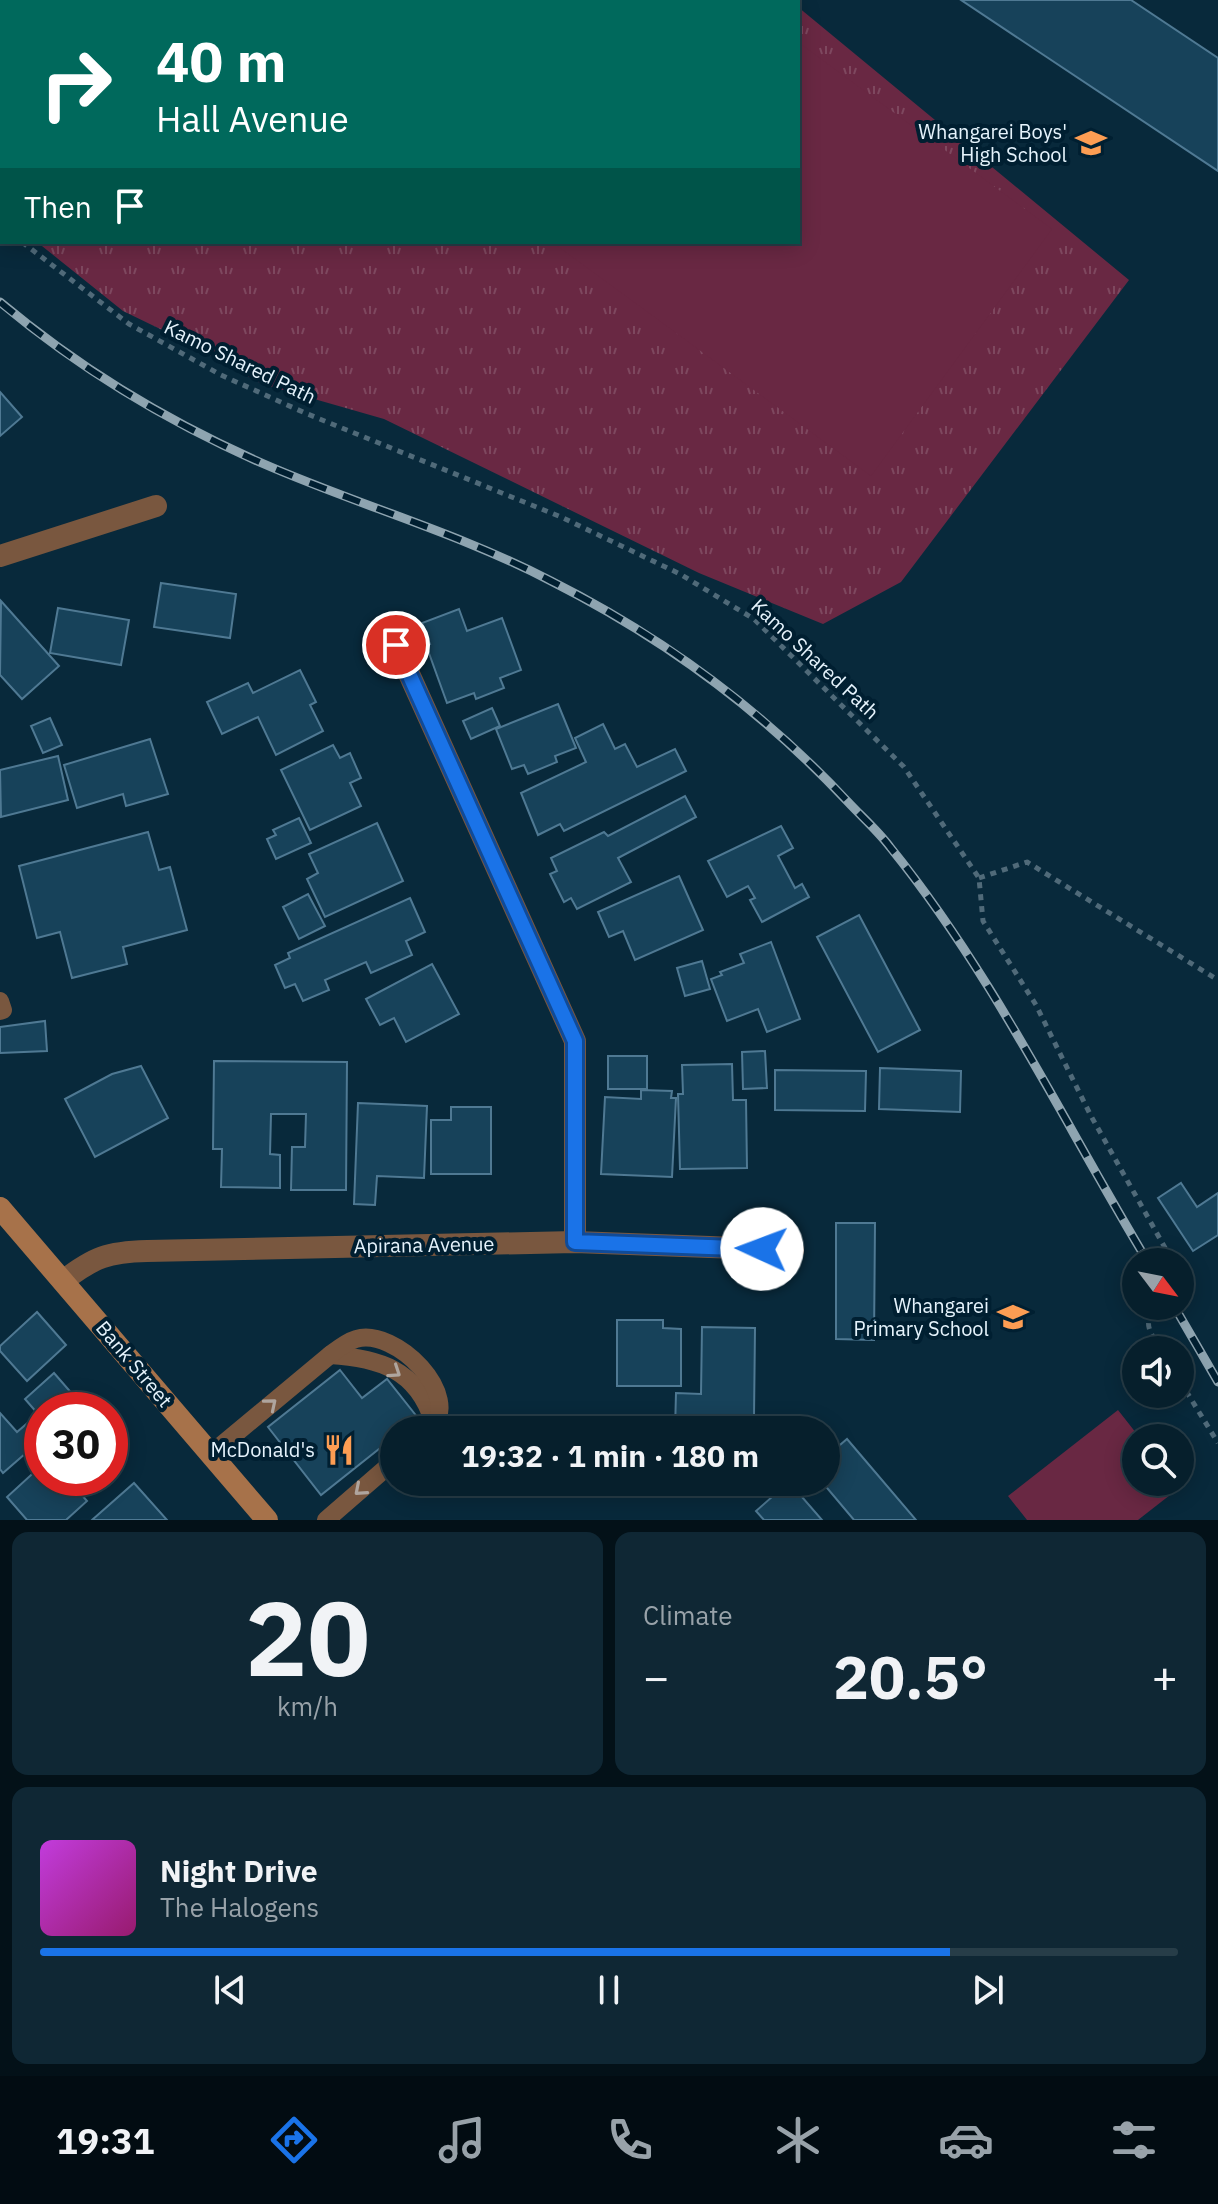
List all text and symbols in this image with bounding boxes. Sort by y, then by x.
text: 40 m [156,25,286,97]
icon: right [24,32,128,136]
text: Hall Avenue [156,95,349,142]
place label: Whangarei Boys' High School [918,118,1067,168]
school or university icon: Whangarei Boys' High School [1074,126,1108,160]
icon: arrive [108,184,152,228]
text: Then [24,187,92,226]
street label: Kamo Shared Path [160,313,321,410]
street label: Kamo Shared Path [746,592,885,725]
pin [362,611,430,679]
icon: arrive [374,623,418,667]
position arrow [720,1207,804,1291]
street label: Apirana Avenue [353,1230,495,1259]
north arrow [1122,1248,1194,1320]
map controls [1122,1248,1194,1496]
place label: Whangarei Primary School [853,1292,989,1342]
school or university icon: Whangarei Primary School [996,1300,1030,1334]
street label: Bank Street [90,1315,179,1413]
button: sound [1122,1336,1194,1408]
one-way arrow [386,1362,400,1377]
speed limit sign: 30 [24,1392,128,1496]
one-way arrow [261,1399,276,1414]
button: search [1122,1424,1194,1496]
restaurant icon: McDonald's [322,1433,356,1467]
place label: McDonald's [210,1436,315,1463]
text: 19:32 · 1 min · 180 m [461,1436,759,1475]
one-way arrow [355,1481,369,1495]
text: 20 [245,1569,370,1705]
text: Climate [643,1598,733,1632]
text: 20.5° [833,1637,988,1716]
text: − [643,1648,669,1705]
text: + [1152,1648,1178,1705]
text: km/h [277,1689,338,1723]
text: Night Drive [160,1851,318,1890]
text: The Halogens [160,1890,319,1924]
icon: previous [208,1968,252,2012]
icon: pause [587,1968,631,2012]
icon: next [966,1968,1010,2012]
icon: directions [266,2112,322,2168]
icon: music [434,2112,490,2168]
icon: phone [602,2112,658,2168]
icon: climate [770,2112,826,2168]
icon: car [938,2112,994,2168]
icon: filters [1106,2112,1162,2168]
text: 19:31 [56,2117,154,2164]

